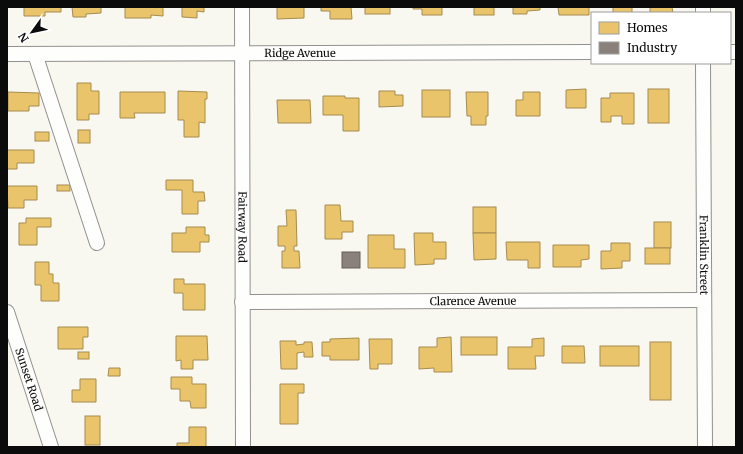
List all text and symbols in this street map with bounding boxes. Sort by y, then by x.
north arrow [12,12,52,52]
legend [591,12,731,64]
text: Homes [627,20,668,35]
text: N [15,30,32,45]
text: Industry [627,40,677,55]
street label: Ridge Avenue [264,46,336,60]
street label: Fairway Road [235,191,250,263]
street label: Franklin Street [697,215,711,296]
street label: Clarence Avenue [430,294,517,308]
street label: Sunset Road [12,346,46,413]

